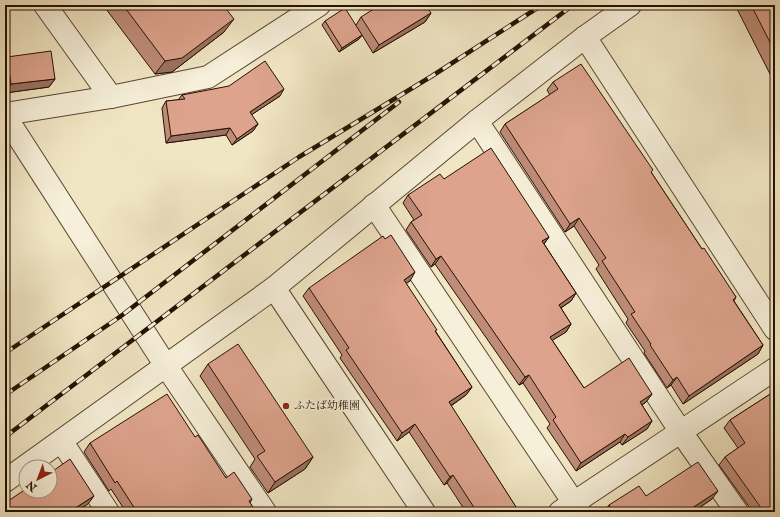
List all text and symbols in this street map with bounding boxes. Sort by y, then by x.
place label: ふたば幼稚園 [294,399,360,413]
marker: ふたば幼稚園 [281,401,291,411]
north arrow [18,459,58,499]
text: N [23,477,41,495]

